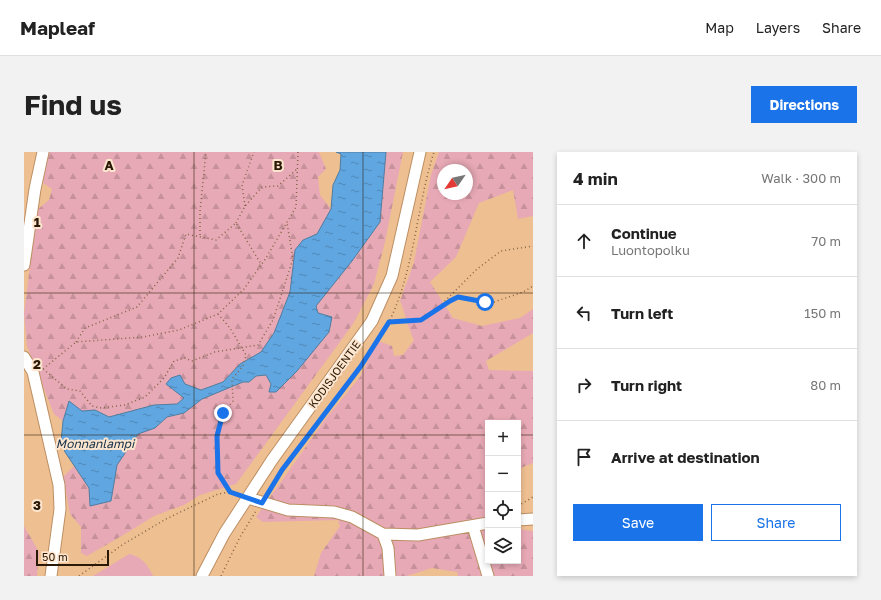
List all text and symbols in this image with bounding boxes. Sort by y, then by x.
text: Mapleaf [20,16,95,39]
text: Map [705,19,734,36]
text: Layers [756,19,800,36]
text: Share [822,19,861,36]
button: Directions [751,86,857,123]
text: Find us [24,88,122,121]
text: A [104,157,114,173]
text: B [273,157,283,173]
north arrow [437,164,473,200]
text: 4 min [573,168,618,189]
text: Walk · 300 m [761,170,841,186]
text: 1 [34,214,41,230]
text: Continue [611,224,677,242]
icon: ahead [573,230,595,252]
text: 70 m [811,233,841,249]
text: Luontopolku [611,242,690,258]
route start [476,293,494,311]
icon: left [573,302,595,324]
text: Turn left [611,304,673,322]
text: 150 m [804,305,841,321]
street label: KODISJOENTIE [305,338,363,410]
text: 2 [33,356,41,372]
icon: right [573,374,595,396]
text: Turn right [611,376,682,394]
text: 80 m [810,377,841,393]
route end [214,404,232,422]
map controls [485,420,521,564]
button: + [485,420,521,456]
water label: Monnanlampi [56,436,136,451]
icon: arrive [573,446,595,468]
text: Arrive at destination [611,448,760,466]
button: − [485,456,521,492]
button: locate [485,492,521,528]
text: 3 [33,497,41,513]
button: Save [573,504,703,541]
button: Share [711,504,841,541]
button: layers [485,528,521,564]
scale bar [36,548,109,567]
text: 50 m [42,550,68,563]

